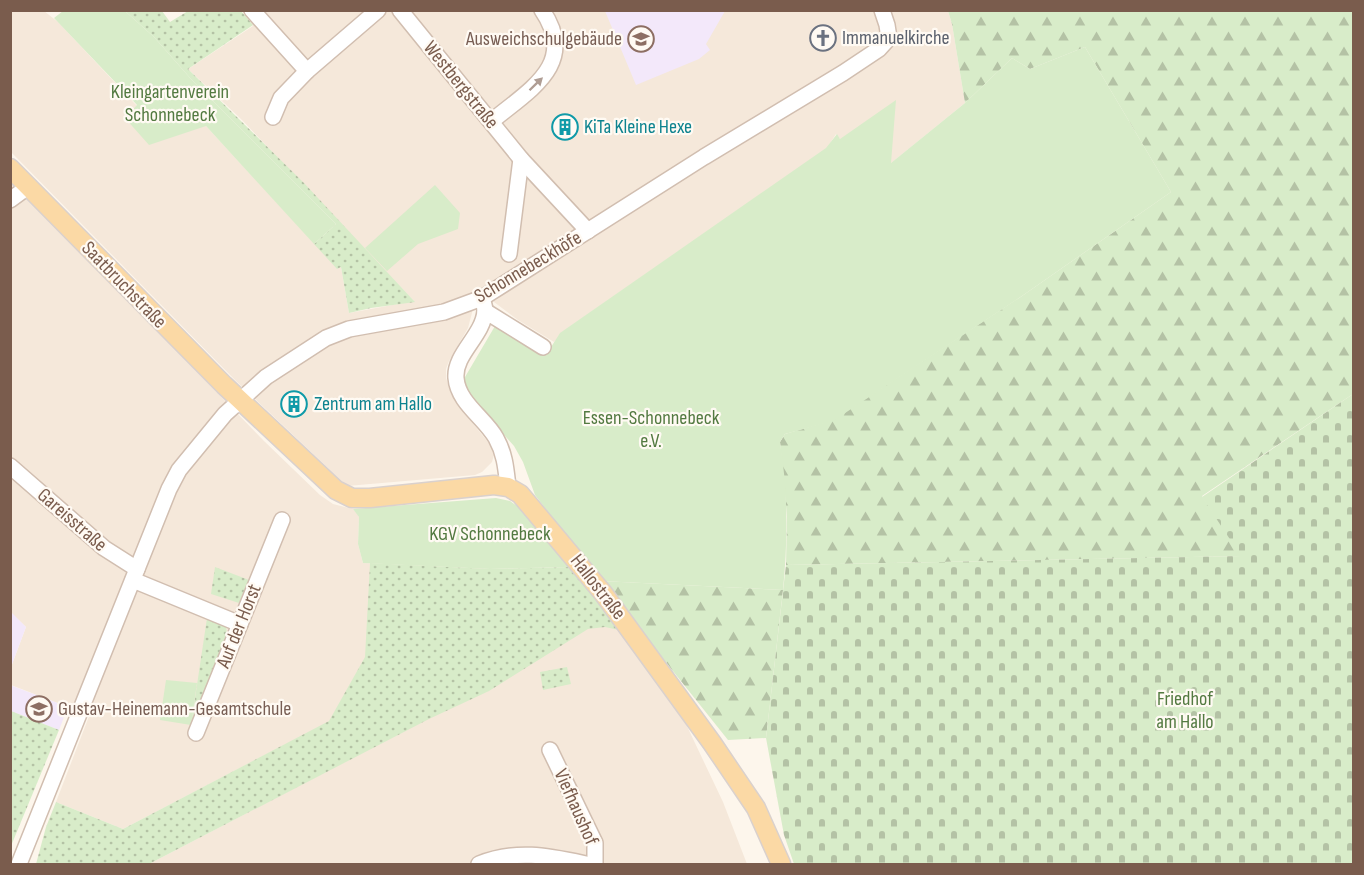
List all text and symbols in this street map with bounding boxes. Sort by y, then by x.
church icon: Immanuelkirche [808,23,838,53]
school or university icon: Ausweichschulgebäude [626,24,656,54]
place label: Immanuelkirche [842,26,949,50]
place label: Ausweichschulgebäude [465,27,622,51]
street label: Westbergstraße [418,36,504,134]
one-way arrow [529,77,543,91]
park label: Kleingartenverein Schonnebeck [111,80,229,127]
building icon: KiTa Kleine Hexe [550,112,580,142]
place label: KiTa Kleine Hexe [584,115,692,139]
street label: Schonnebeckhöfe [470,226,586,308]
street label: Saatbruchstraße [77,236,171,334]
building icon: Zentrum am Hallo [279,389,309,419]
place label: Zentrum am Hallo [314,392,432,416]
park label: Essen-Schonnebeck e.V. [583,406,720,453]
street label: Gareisstraße [32,483,112,557]
park label: KGV Schonnebeck [429,522,551,546]
street label: Hallostraße [565,549,631,625]
street label: Auf der Horst [211,581,267,672]
park label: Friedhof am Hallo [1156,687,1214,734]
school or university icon: Gustav-Heinemann-Gesamtschule [24,694,54,724]
place label: Gustav-Heinemann-Gesamtschule [58,697,291,721]
street label: Viefhaushof [549,765,604,849]

